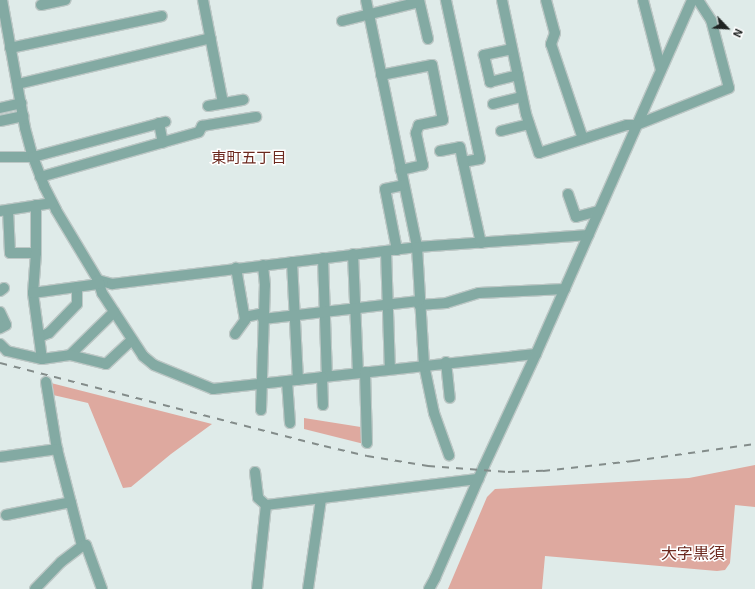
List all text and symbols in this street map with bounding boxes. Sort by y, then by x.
north arrow [707,8,747,48]
text: N [731,27,746,40]
district label: 東町五丁目 [212,149,286,167]
district label: 大字黒須 [661,543,725,563]

